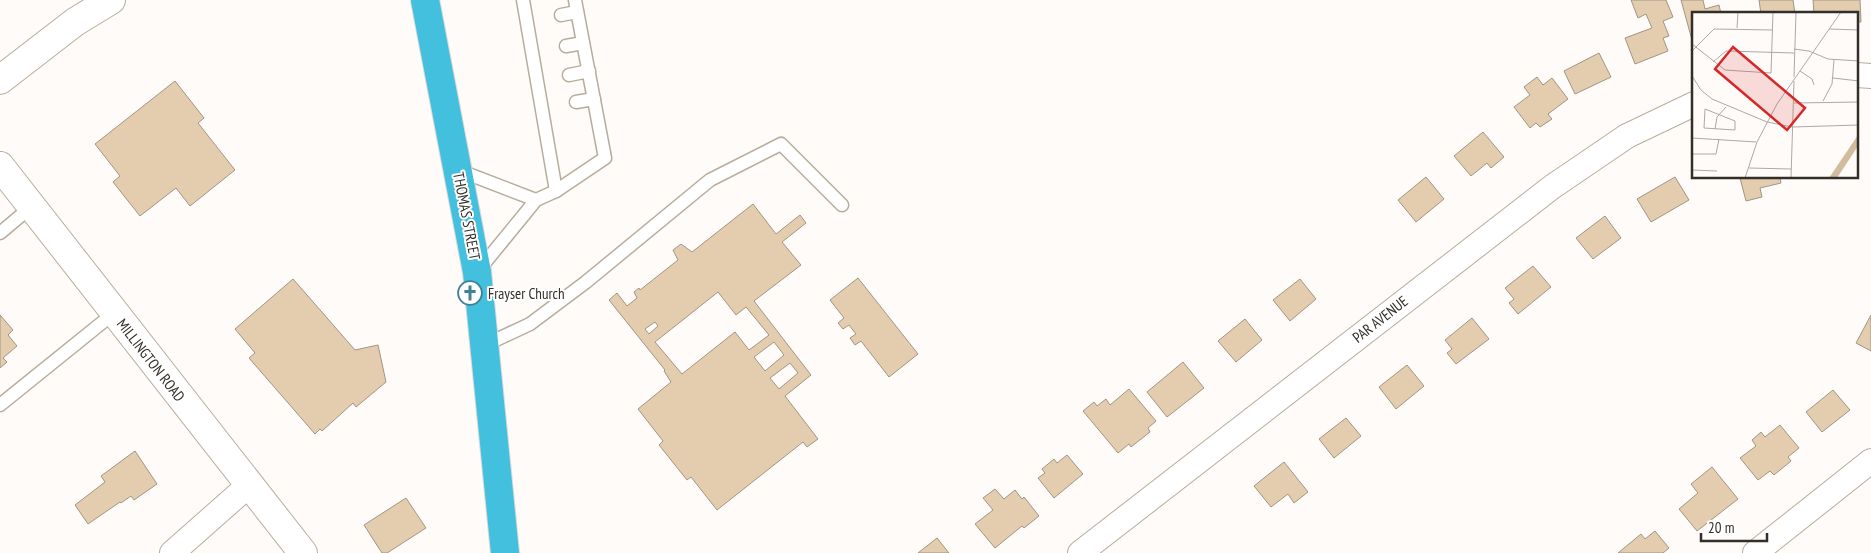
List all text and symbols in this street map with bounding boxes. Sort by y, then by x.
inset map [1692,12,1858,179]
street label: THOMAS STREET [449,170,485,262]
church icon: Frayser Church [457,280,483,306]
place label: Frayser Church [488,284,565,303]
street label: PAR AVENUE [1348,291,1412,347]
street label: MILLINGTON ROAD [113,315,189,405]
scale bar [1701,510,1767,542]
text: 20 m [1708,518,1734,537]

